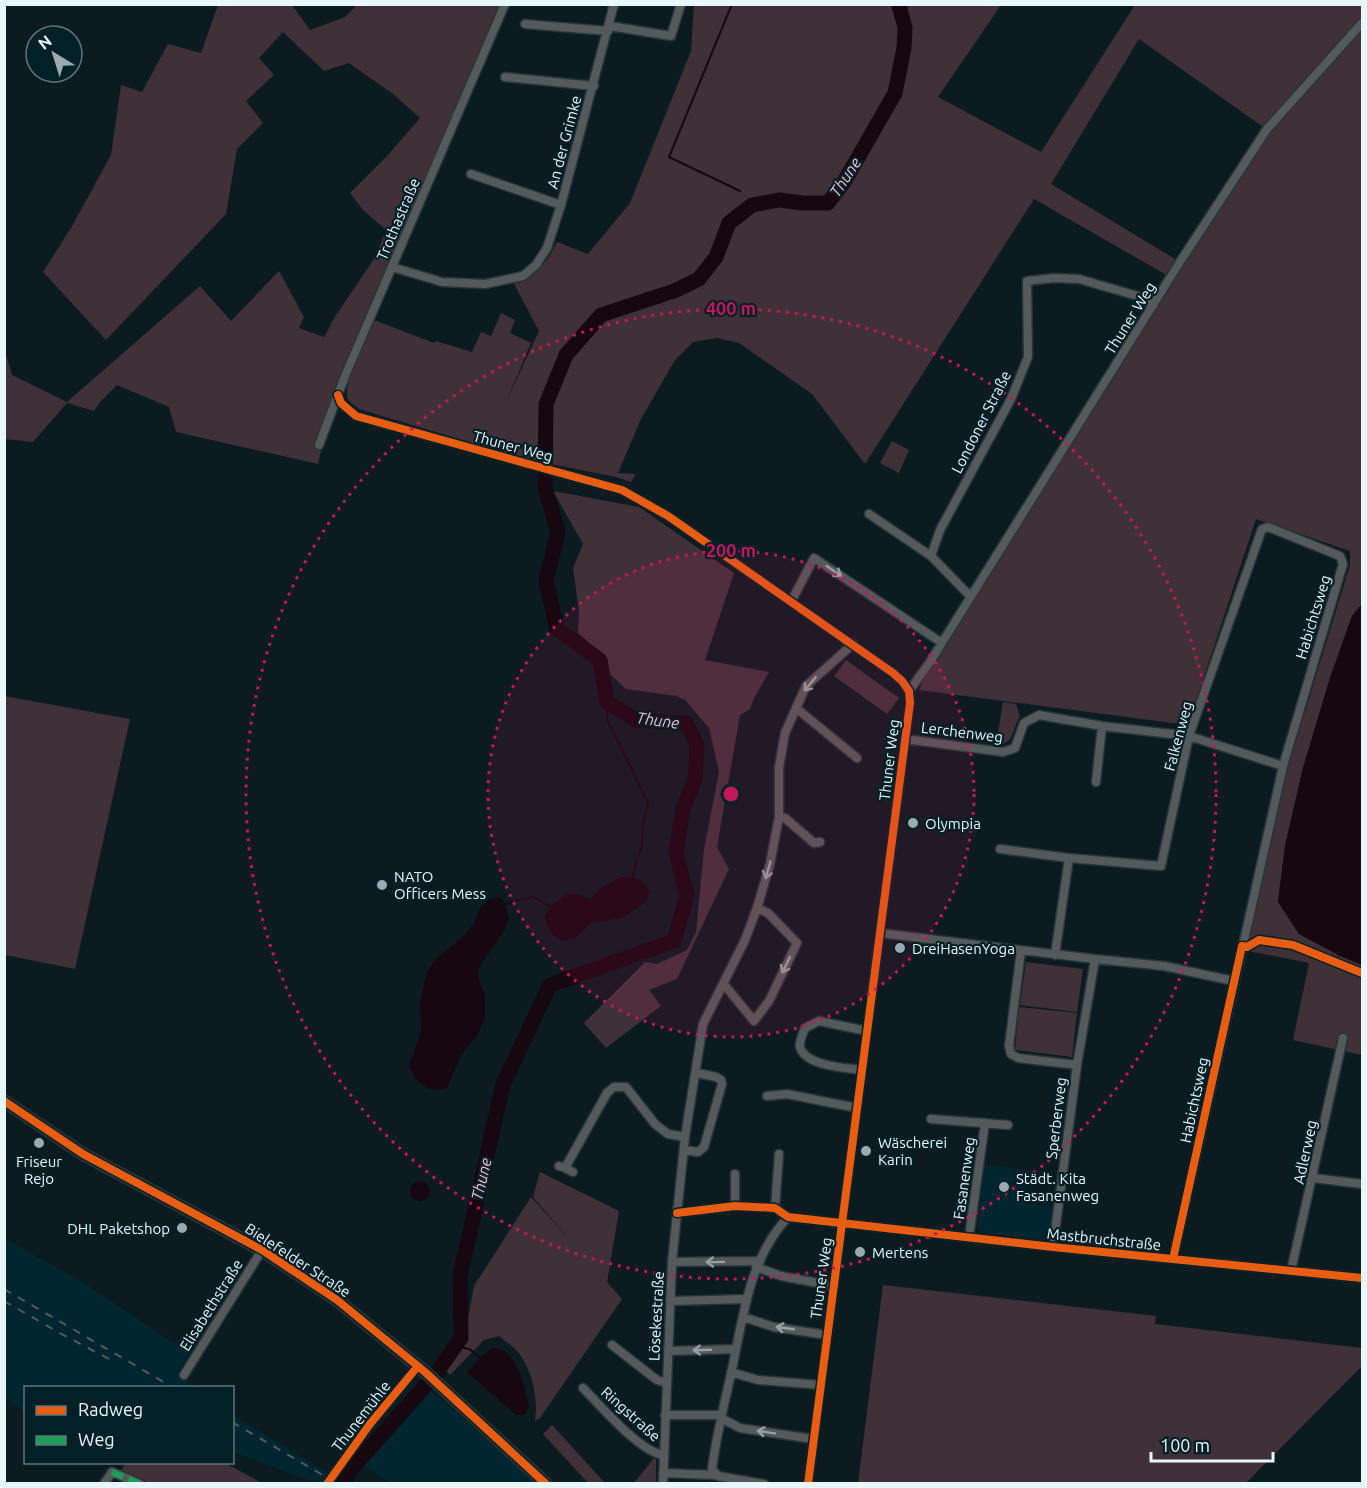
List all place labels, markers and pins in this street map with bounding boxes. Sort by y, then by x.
centre of rings [721,784,741,804]
place label: Olympia [925,815,981,832]
marker: Olympia [906,816,920,830]
place label: NATO Officers Mess [394,868,486,902]
marker: NATO Officers Mess [375,878,389,892]
place label: DreiHasenYoga [912,940,1015,957]
marker: DreiHasenYoga [893,941,907,955]
place label: Wäscherei Karin [878,1134,947,1168]
marker: Friseur Rejo [32,1136,46,1150]
marker: Wäscherei Karin [859,1144,873,1158]
place label: Friseur Rejo [16,1153,62,1187]
place label: Städt. Kita Fasanenweg [1016,1170,1099,1204]
marker: Städt. Kita Fasanenweg [997,1180,1011,1194]
place label: DHL Paketshop [67,1220,170,1237]
marker: DHL Paketshop [175,1221,189,1235]
place label: Mertens [872,1244,928,1261]
marker: Mertens [853,1245,867,1259]

